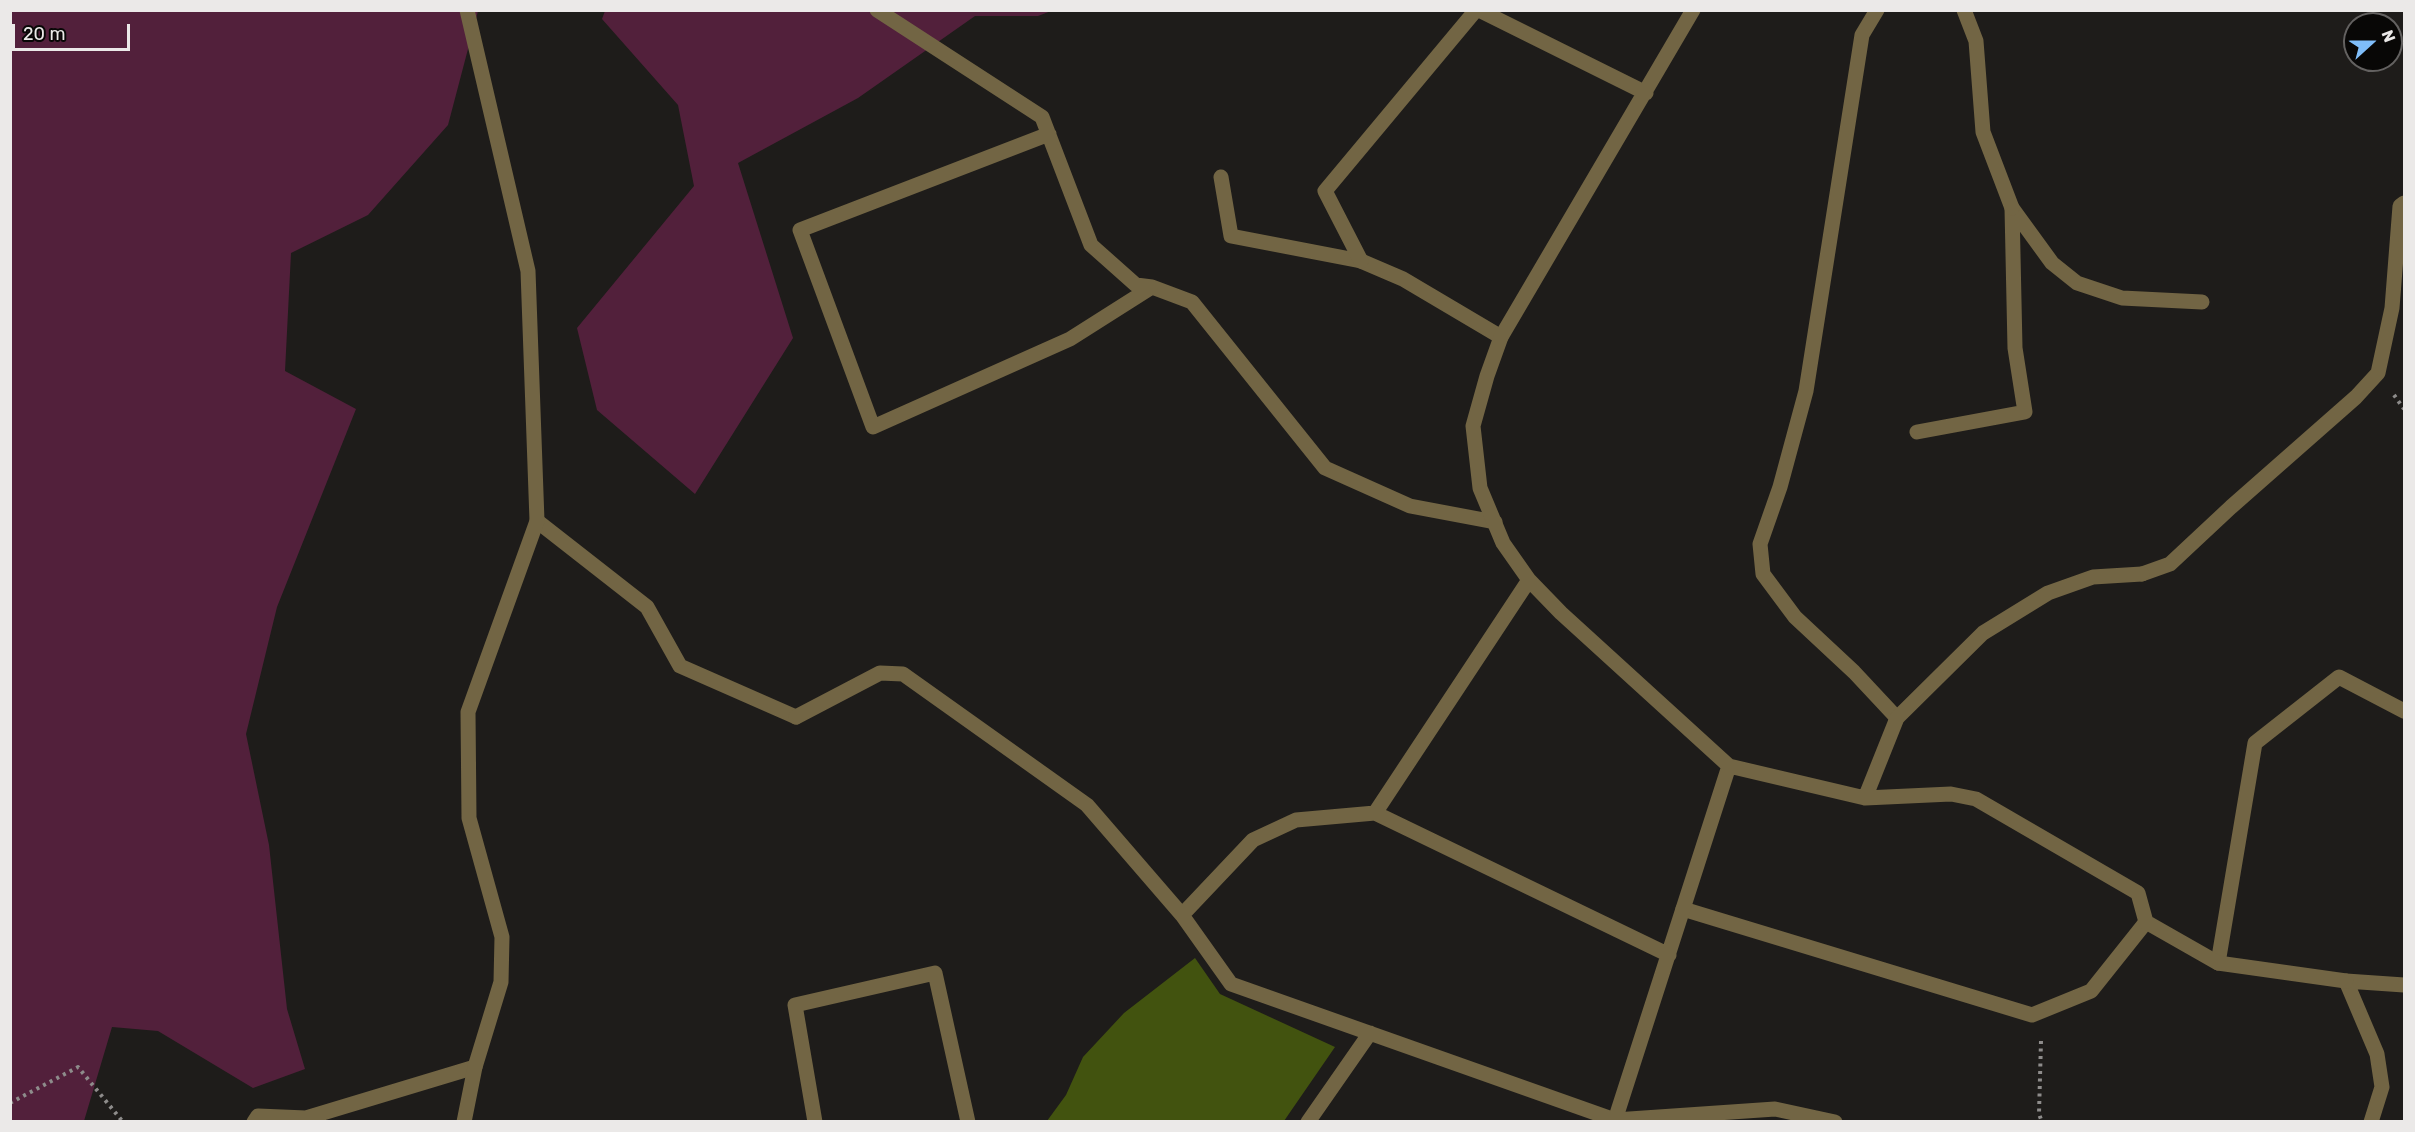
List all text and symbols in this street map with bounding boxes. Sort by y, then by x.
scale bar [15,12,134,50]
north arrow [2343,12,2403,72]
text: 20 m [23,23,65,45]
text: N [2377,27,2399,45]

